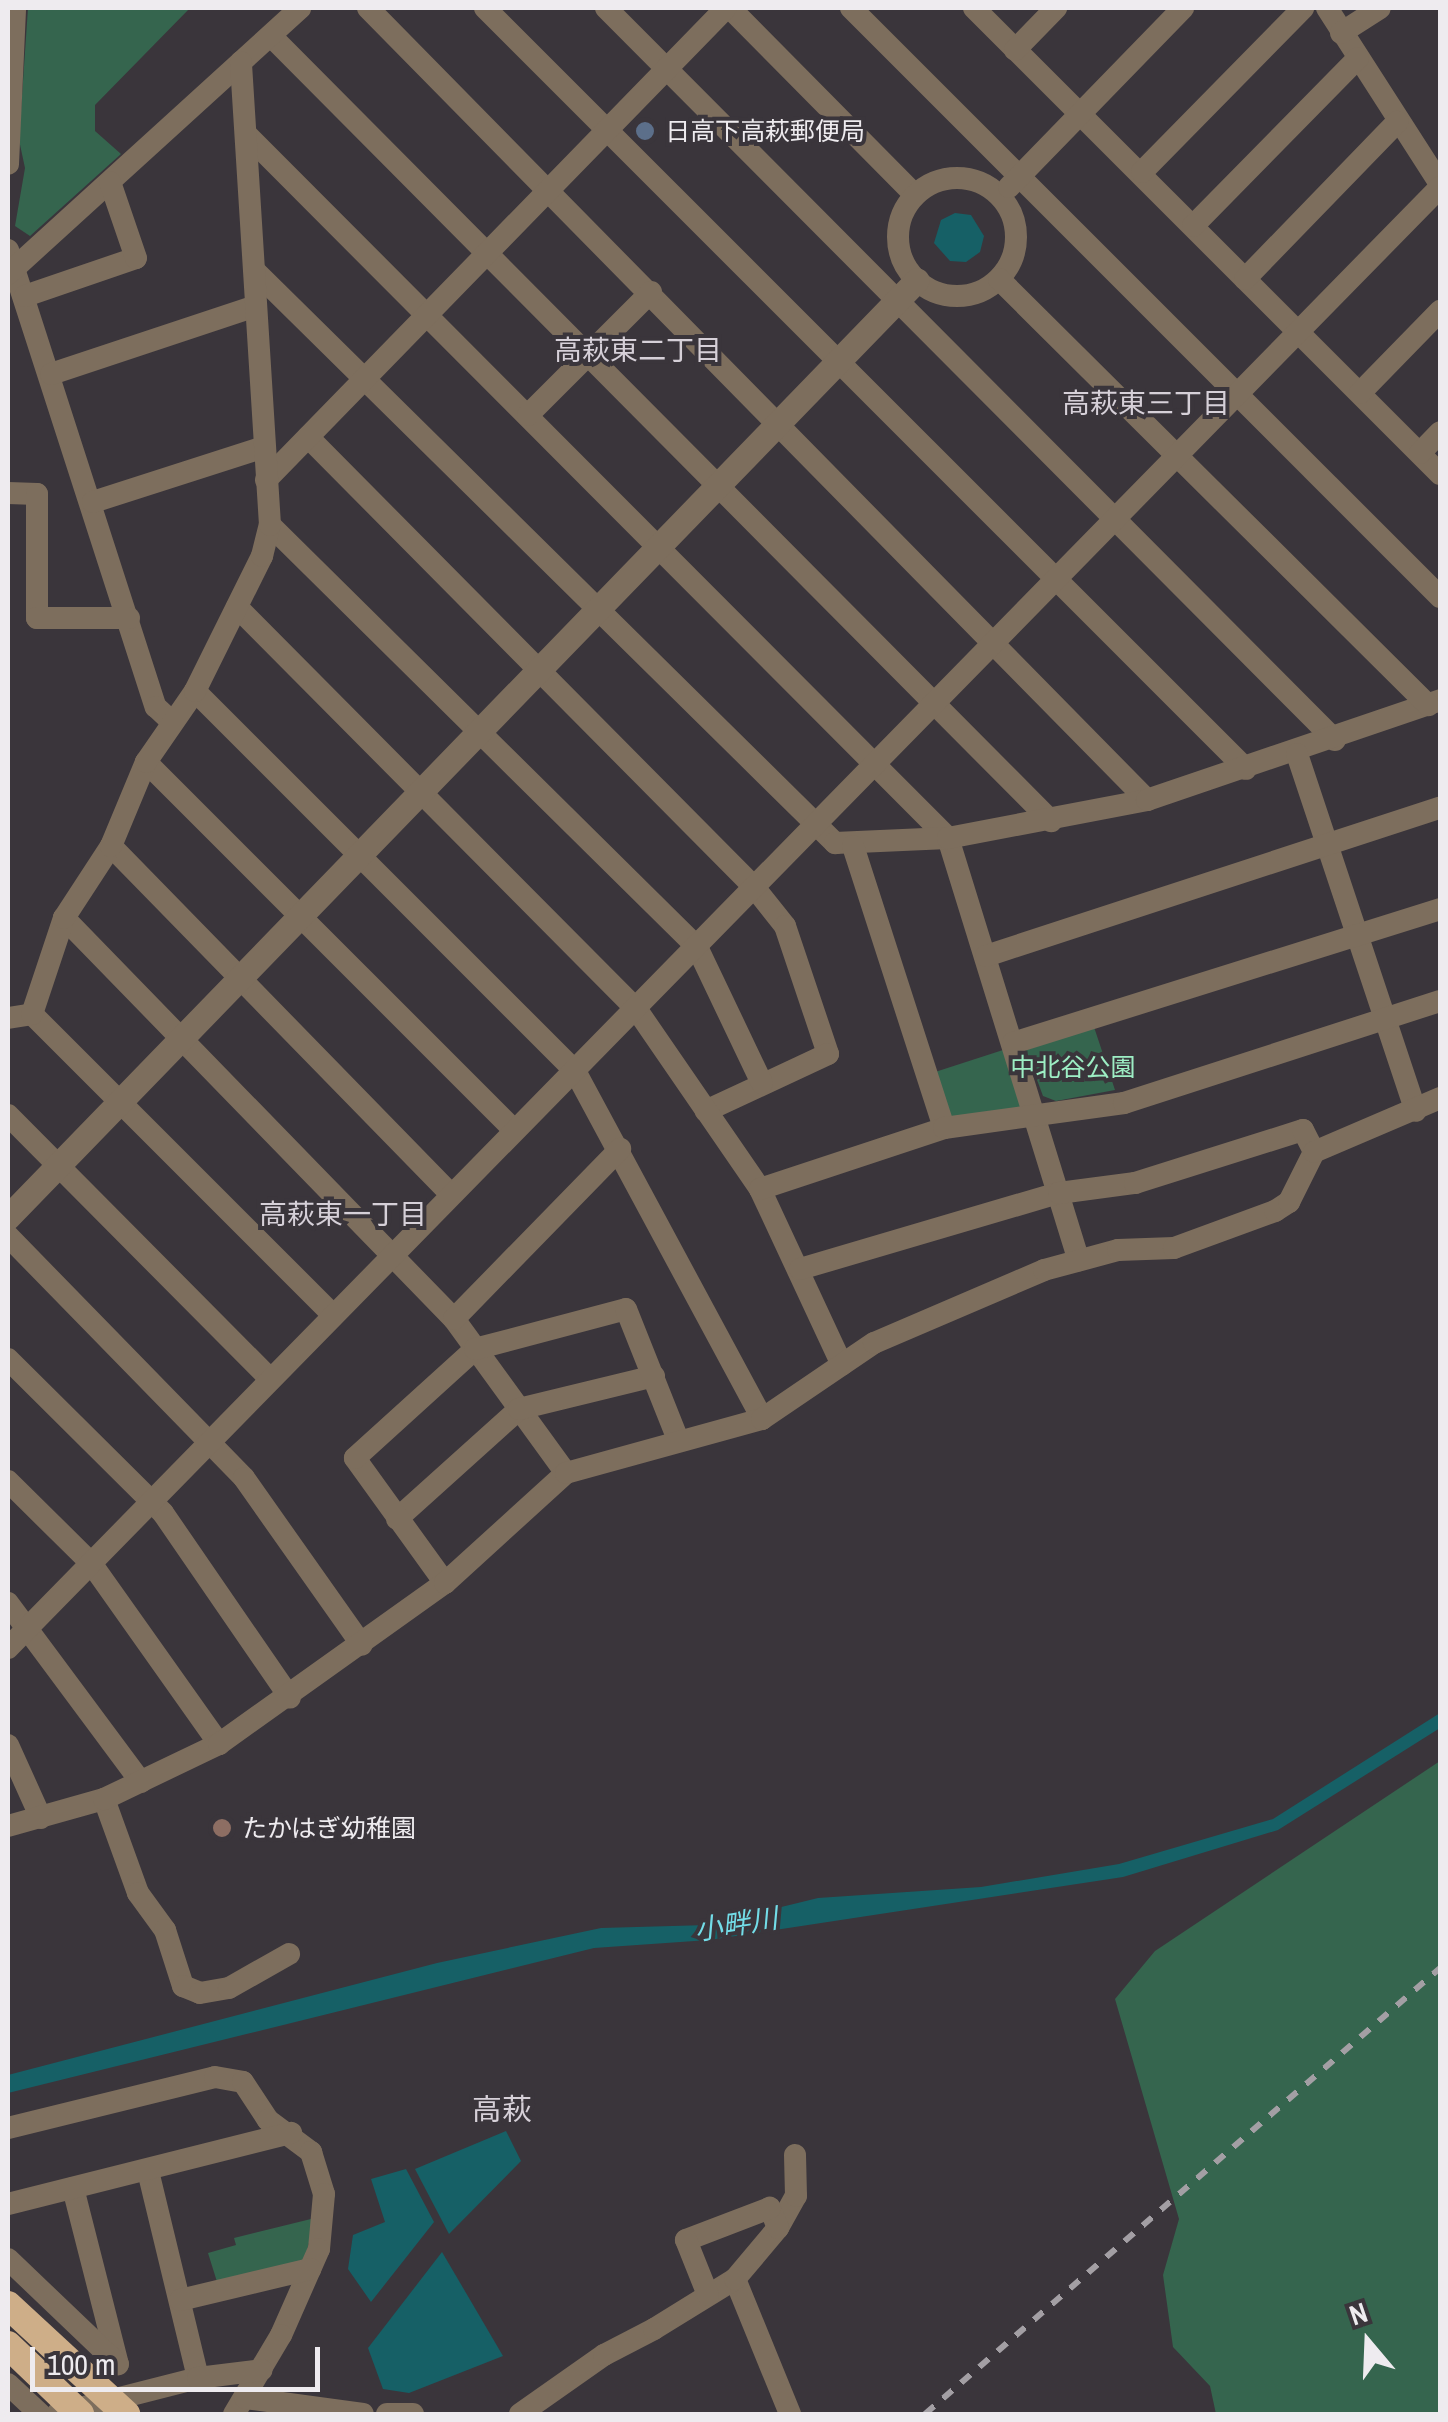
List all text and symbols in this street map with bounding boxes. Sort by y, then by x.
place label: 日高下高萩郵便局 [665,116,865,146]
marker: 日高下高萩郵便局 [634,120,656,142]
district label: 高萩東二丁目 [554,333,722,367]
district label: 高萩東三丁目 [1062,386,1230,420]
park label: 中北谷公園 [1011,1052,1135,1082]
district label: 高萩東一丁目 [259,1197,427,1231]
place label: たかはぎ幼稚園 [242,1813,417,1843]
marker: たかはぎ幼稚園 [211,1817,233,1839]
water label: 小畔川 [692,1901,780,1947]
district label: 高萩 [472,2091,532,2127]
north arrow [1318,2292,1418,2392]
text: N [1344,2293,1372,2334]
scale bar [35,2327,325,2389]
text: 100 m [47,2344,115,2384]

